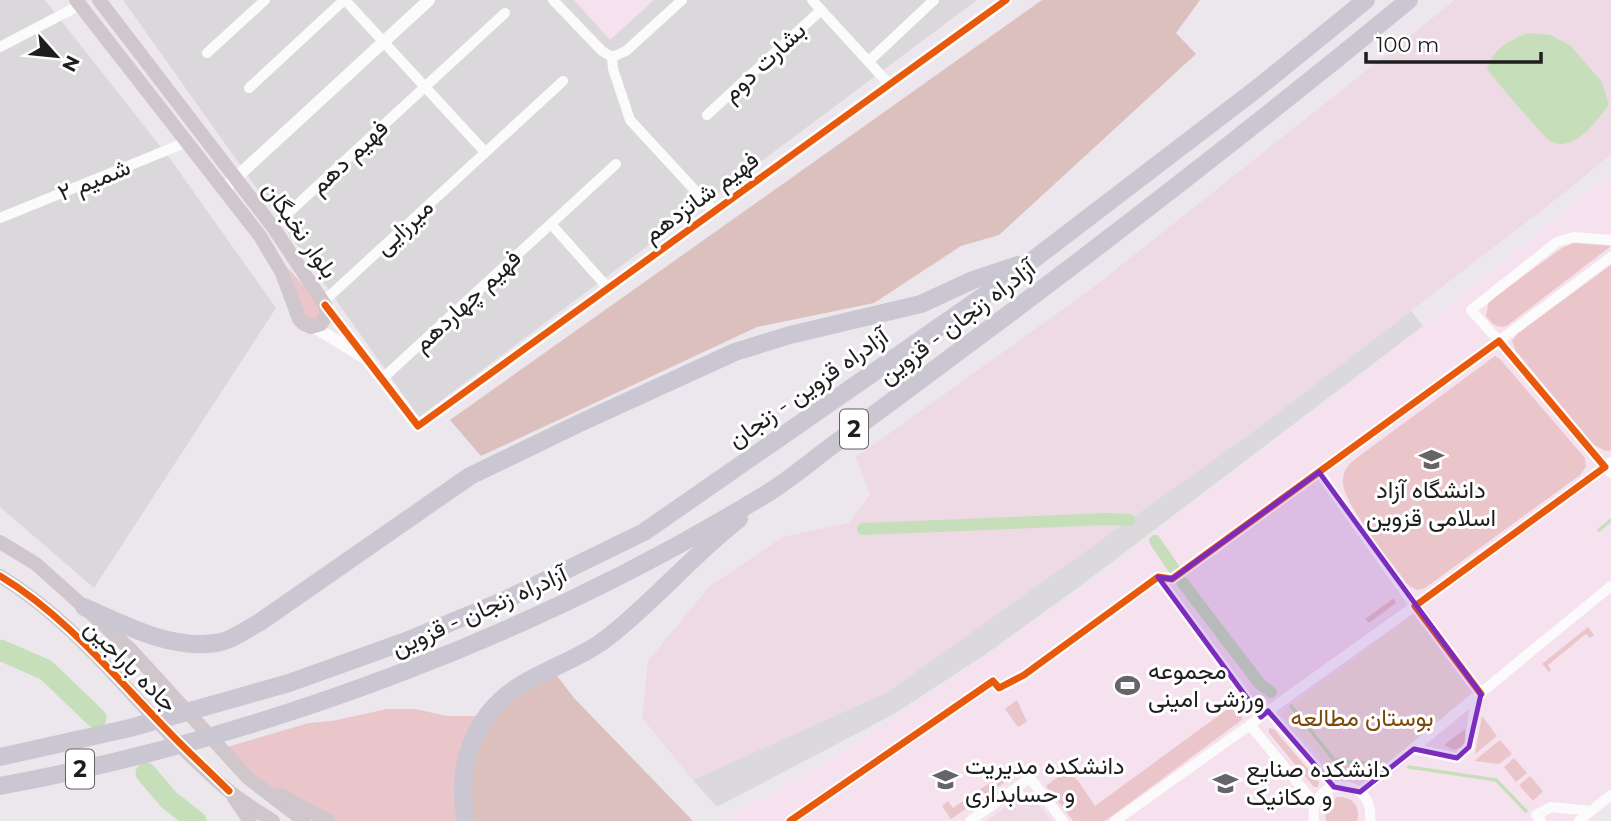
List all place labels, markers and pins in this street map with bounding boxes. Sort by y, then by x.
school or university icon: دانشگاه آزاد اسلامی قزوین [1417,445,1445,473]
place label: دانشگاه آزاد اسلامی قزوین [1366,475,1496,533]
place label: مجموعه ورزشی امینی [1148,656,1264,714]
sports icon: مجموعه ورزشی امینی [1114,671,1142,699]
place label: دانشکده مدیریت و حسابداری [965,751,1125,809]
place label: دانشکده صنایع و مکانیک [1246,754,1390,812]
school or university icon: دانشکده مدیریت و حسابداری [931,766,959,794]
school or university icon: دانشکده صنایع و مکانیک [1212,769,1240,797]

